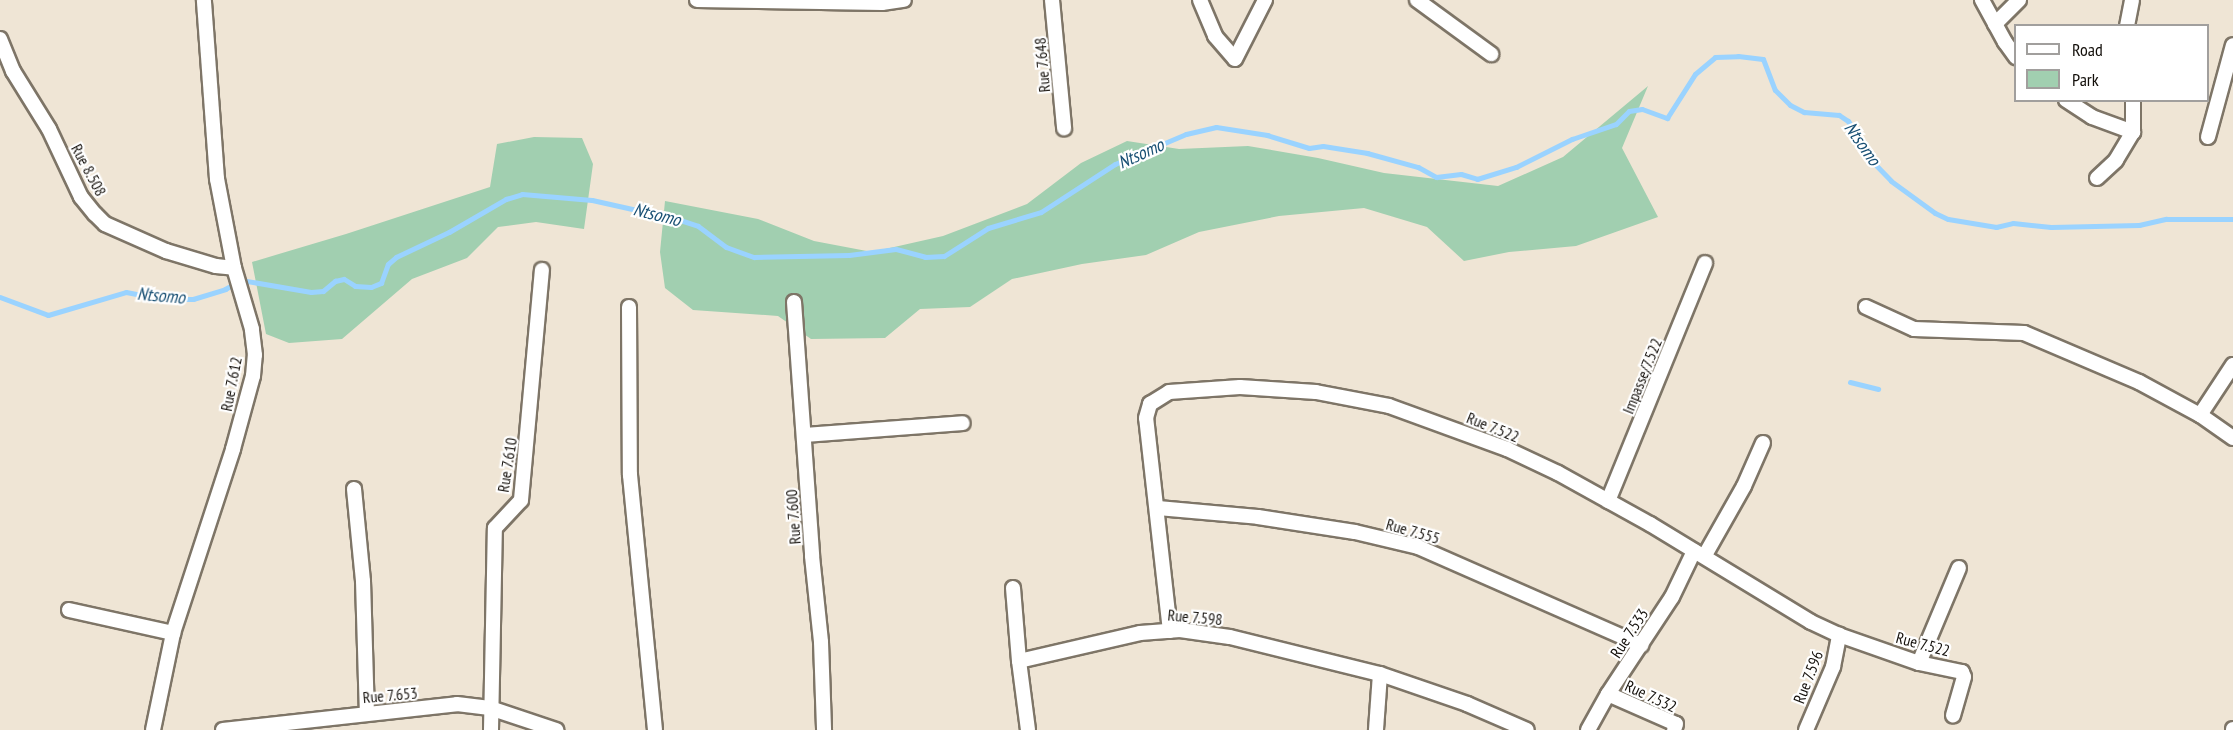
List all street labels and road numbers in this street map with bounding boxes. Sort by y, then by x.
street label: Rue 7.648 [1030,37,1054,93]
street label: Rue 8.508 [67,141,111,199]
street label: Impasse/7.522 [1618,335,1666,417]
street label: Rue 7.612 [216,355,246,413]
street label: Rue 7.522 [1464,408,1522,446]
street label: Rue 7.610 [493,436,521,494]
street label: Rue 7.600 [782,489,804,545]
street label: Rue 7.555 [1384,514,1442,548]
street label: Rue 7.598 [1167,605,1223,629]
street label: Rue 7.533 [1606,605,1652,661]
street label: Rue 7.522 [1894,628,1952,660]
street label: Rue 7.596 [1789,648,1827,706]
street label: Rue 7.532 [1622,676,1680,716]
street label: Rue 7.653 [362,683,418,707]

